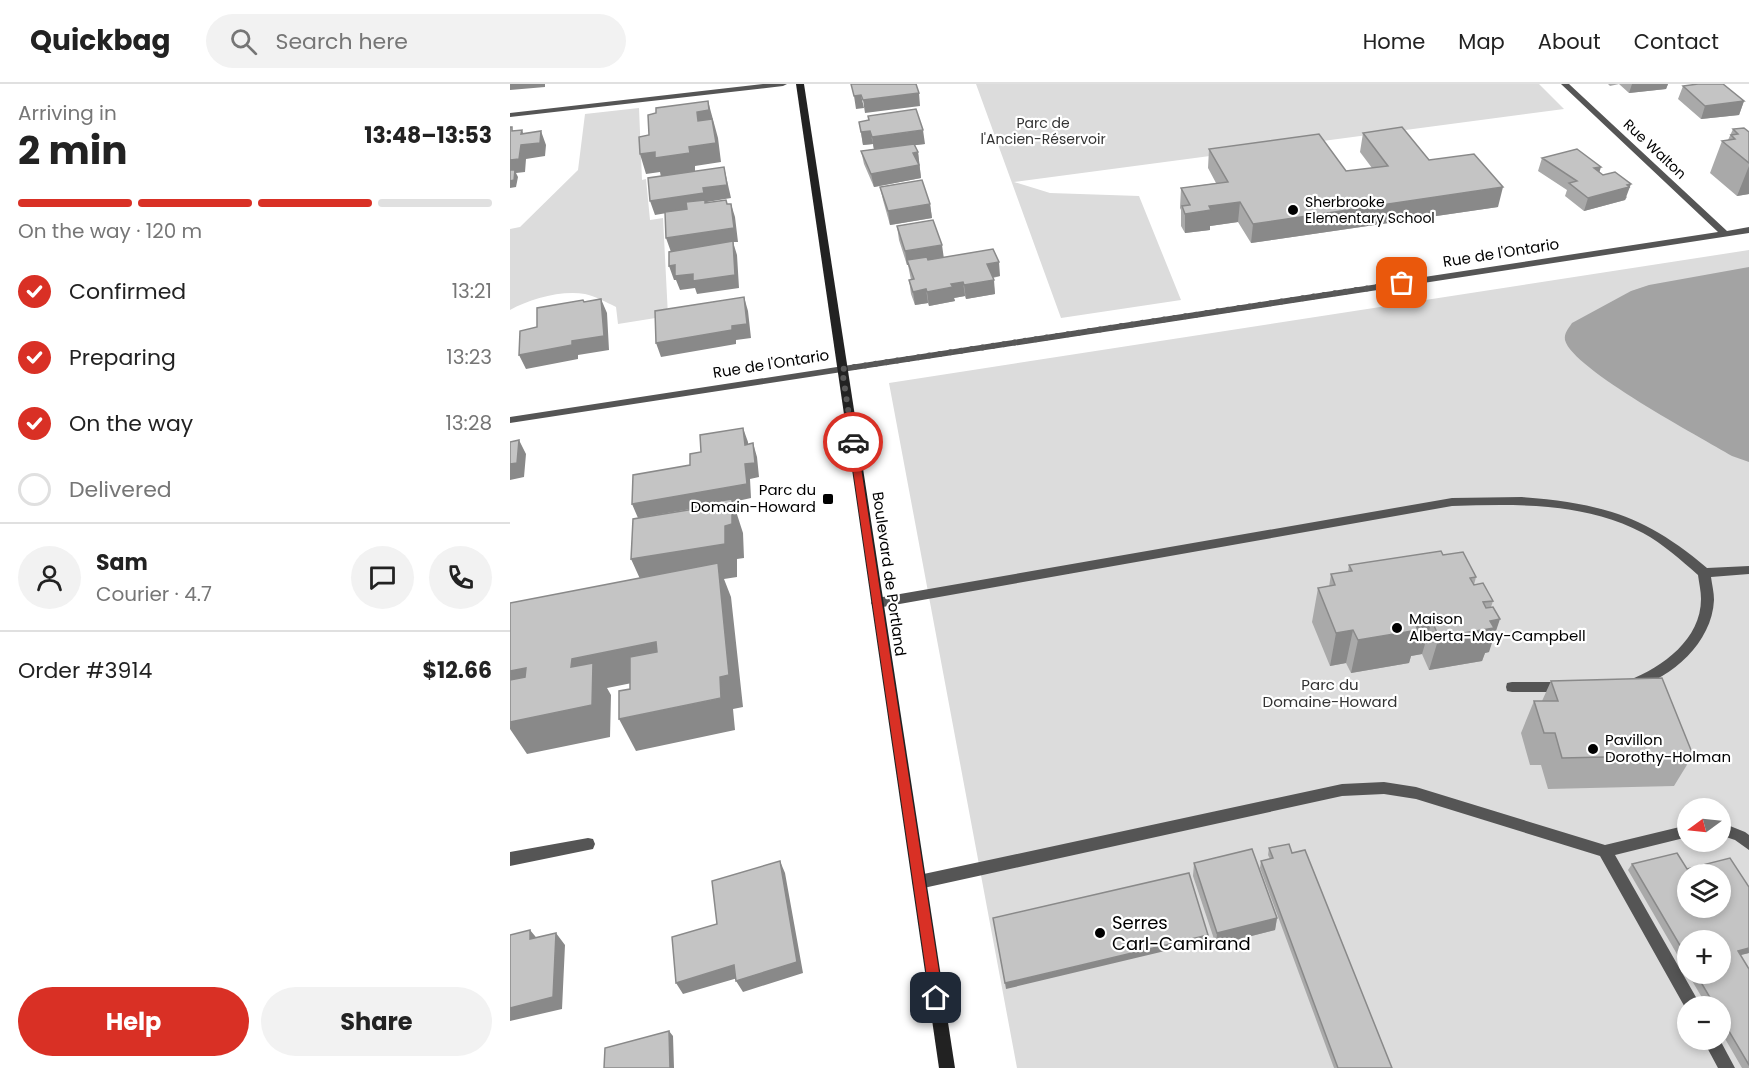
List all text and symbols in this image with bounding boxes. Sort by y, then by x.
search box [206,14,626,68]
text: Quickbag [30,21,170,60]
icon: search [227,25,260,58]
text: Search here [275,26,408,57]
text: Home [1363,27,1425,56]
text: Map [1458,27,1505,56]
text: About [1538,27,1601,56]
text: Contact [1634,27,1719,56]
text: Arriving in [18,99,117,127]
park label: Parc de l'Ancien-Réservoir [980,113,1106,149]
street label: Rue Walton [1619,115,1691,183]
text: 13:48–13:53 [364,120,492,151]
text: 2 min [18,123,128,178]
place label: Sherbrooke Elementary School [1305,192,1435,228]
marker: Sherbrooke Elementary School [1286,203,1300,217]
text: On the way · 120 m [18,217,202,245]
street label: Rue de l'Ontario [1441,233,1561,272]
pin [1376,257,1427,308]
icon: bag [1385,266,1418,299]
icon: check [18,275,51,308]
text: Confirmed [69,276,186,307]
text: 13:21 [452,277,492,305]
icon: check [18,341,51,374]
text: Preparing [69,342,176,373]
text: 13:23 [446,343,492,371]
street label: Rue de l'Ontario [711,344,831,383]
icon: check [18,407,51,440]
text: On the way [69,408,193,439]
text: 13:28 [445,409,492,437]
courier [823,412,883,472]
icon: car [837,426,870,459]
text: Delivered [69,474,172,505]
place label: Parc du Domain-Howard [690,479,816,517]
street label: Boulevard de Portland [868,490,911,658]
marker: Parc du Domain-Howard [821,492,835,506]
button: person [18,546,81,609]
button: chat [351,546,414,609]
button: phone [429,546,492,609]
text: Sam [96,547,148,578]
text: Courier · 4.7 [96,580,212,608]
place label: Maison Alberta-May-Campbell [1409,608,1586,646]
marker: Maison Alberta-May-Campbell [1390,621,1404,635]
text: Order #3914 [18,655,152,686]
text: $12.66 [422,655,492,686]
park label: Parc du Domaine-Howard [1263,674,1397,712]
place label: Pavillon Dorothy-Holman [1605,729,1731,767]
marker: Pavillon Dorothy-Holman [1586,742,1600,756]
north arrow [1677,798,1731,852]
map controls [1677,798,1731,1050]
button: layers [1677,864,1731,918]
place label: Serres Carl-Camirand [1112,910,1251,956]
marker: Serres Carl-Camirand [1093,926,1107,940]
button: + [1677,930,1731,984]
pin [910,972,961,1023]
icon: home [919,981,952,1014]
button: Help [18,987,249,1056]
button: Share [261,987,492,1056]
button: − [1677,996,1731,1050]

